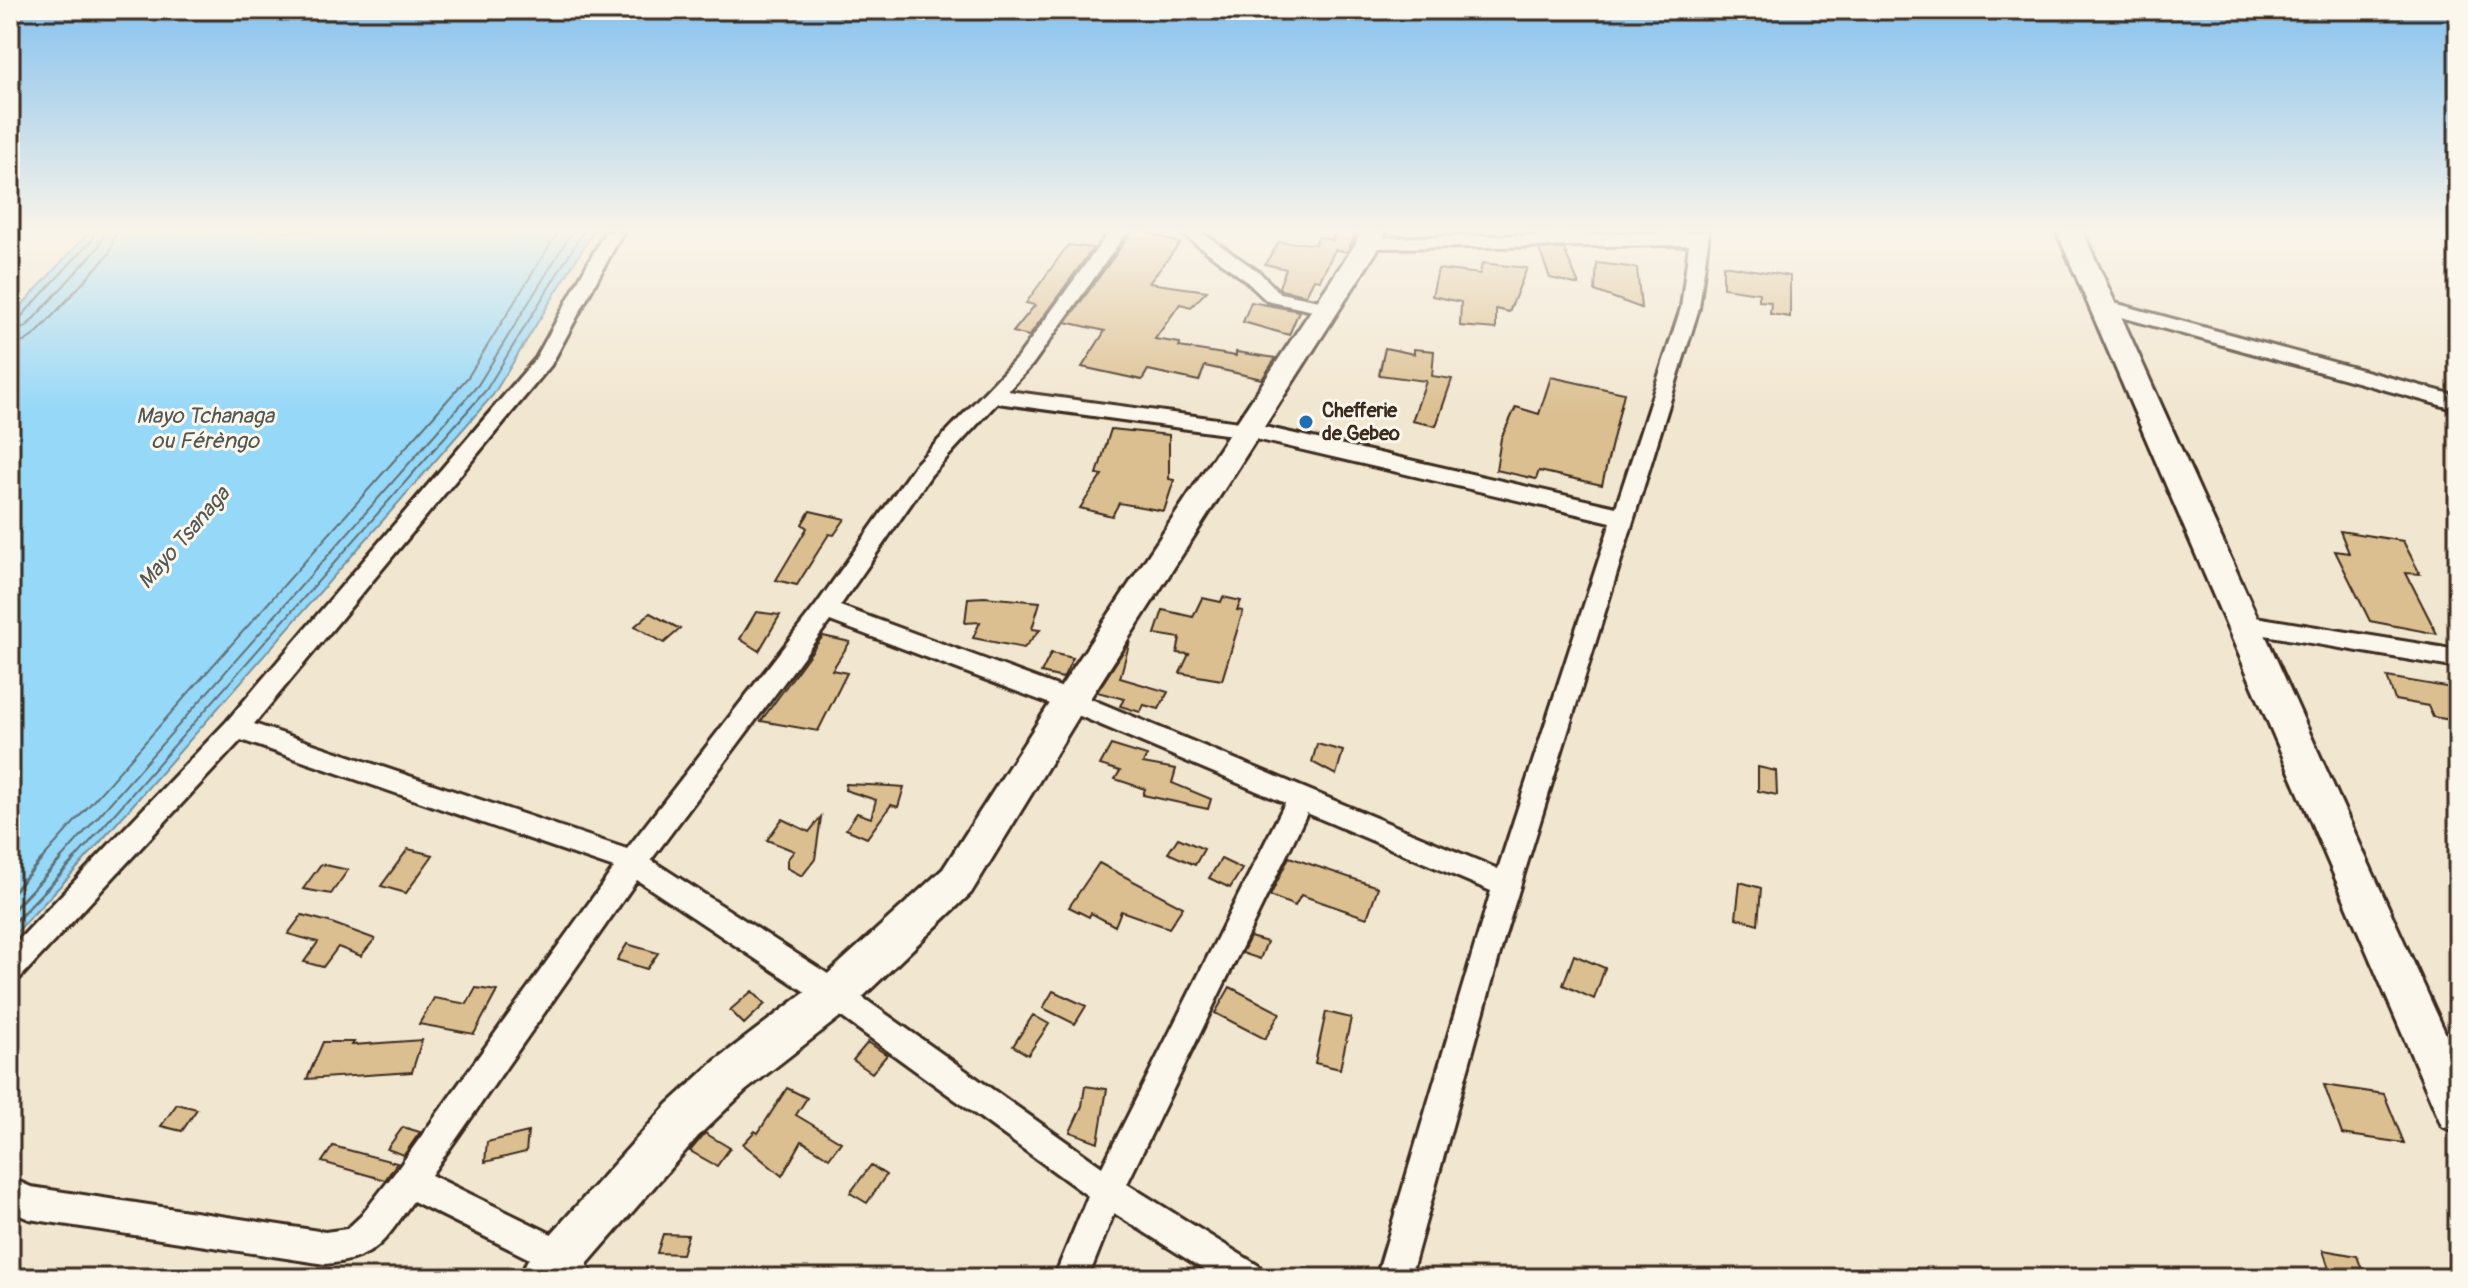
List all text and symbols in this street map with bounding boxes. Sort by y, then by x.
place label: Chefferie de Gebeo [1322,398,1400,446]
water label: Mayo Tchanaga ou Férèngo [136,402,276,455]
marker: Chefferie de Gebeo [1297,413,1315,431]
water label: Mayo Tsanaga [132,479,237,595]

